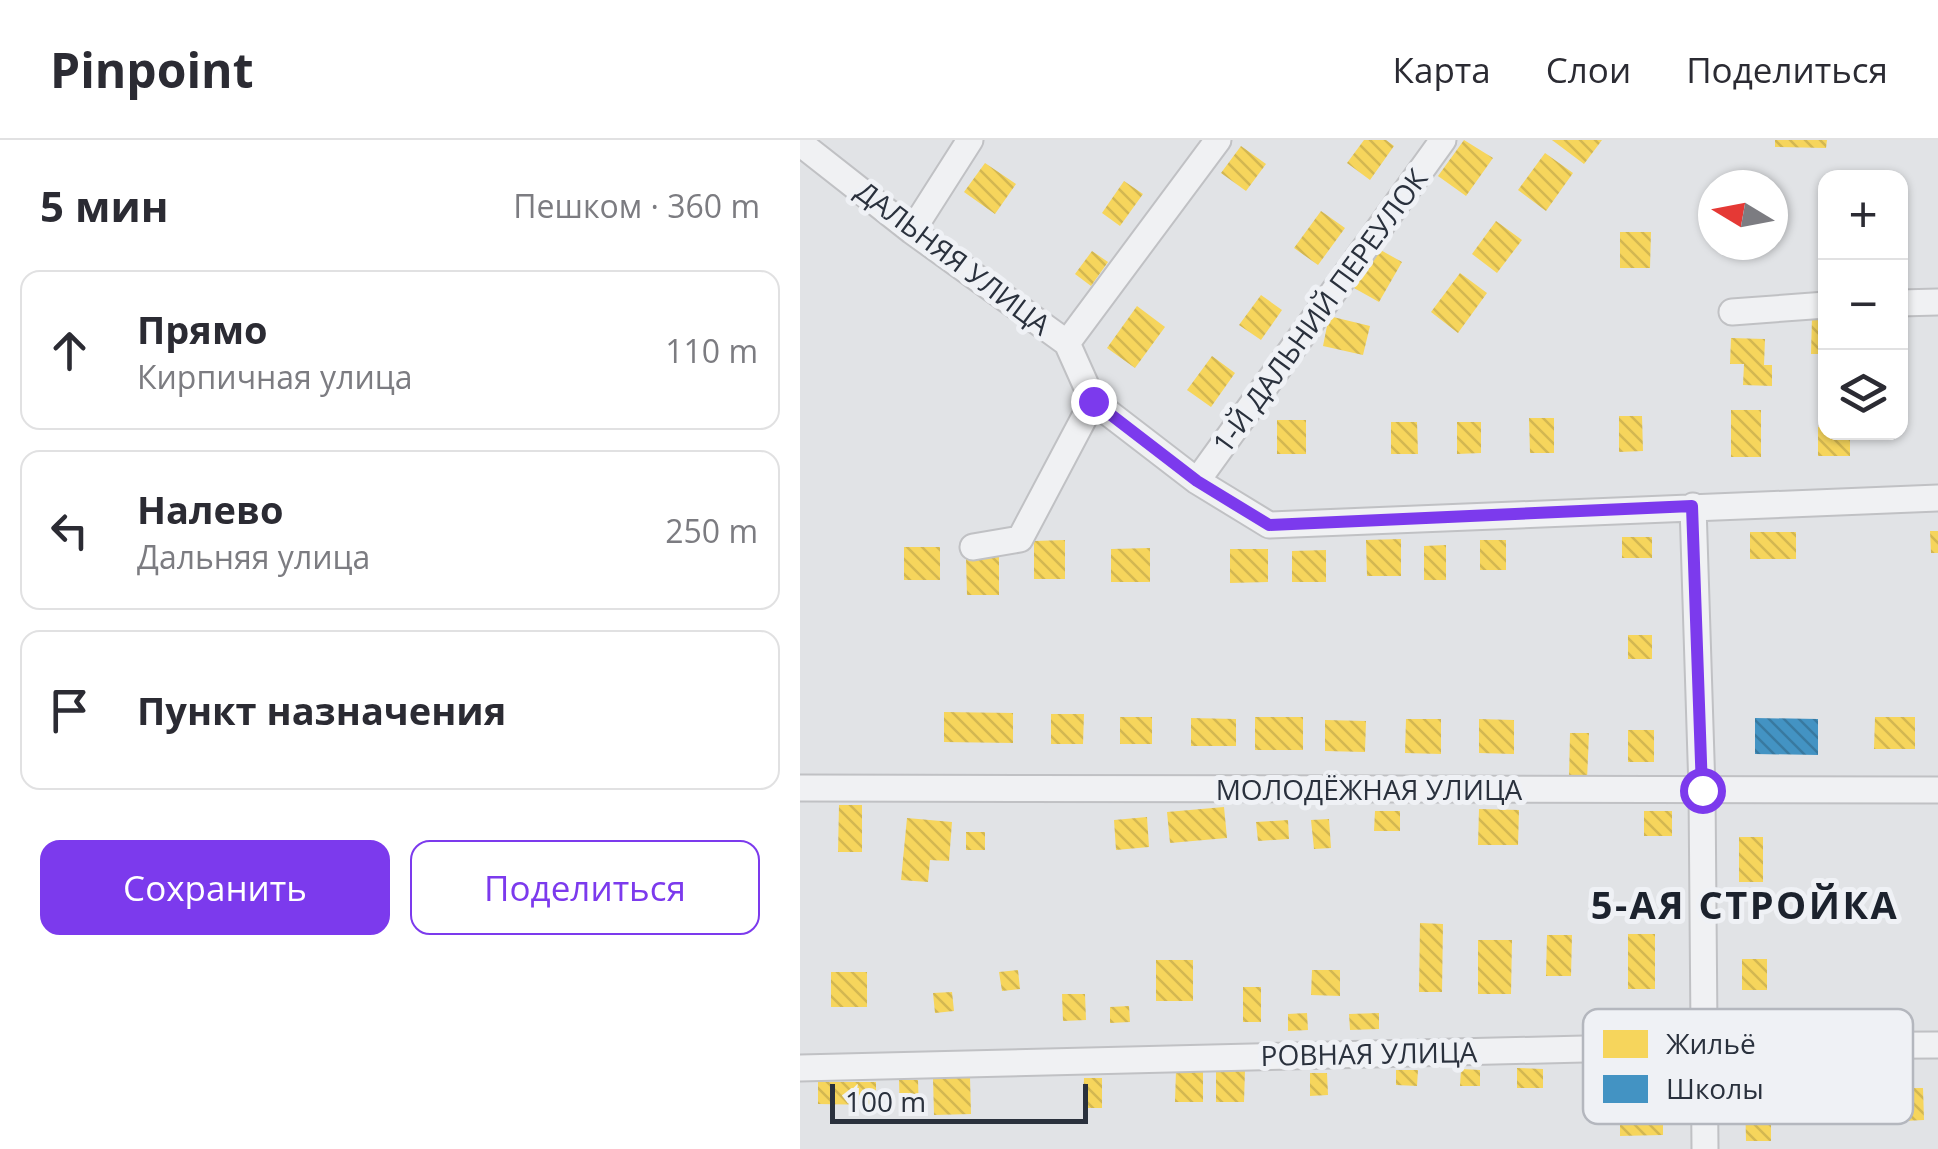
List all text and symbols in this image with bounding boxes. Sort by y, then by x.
text: Pinpoint [50,37,253,102]
text: Карта [1393,46,1491,93]
text: Слои [1546,46,1631,93]
text: Поделиться [1686,46,1888,93]
street label: 1-Й ДАЛЬНИЙ ПЕРЕУЛОК [1203,160,1436,460]
north arrow [1698,170,1788,260]
map controls [1818,170,1908,440]
button: + [1818,170,1908,260]
street label: ДАЛЬНЯЯ УЛИЦА [849,172,1059,343]
text: 5 мин [40,177,168,234]
text: Пешком · 360 m [513,184,760,227]
button: − [1818,260,1908,350]
text: Прямо [137,303,268,355]
icon: ahead [42,323,97,378]
text: 110 m [665,329,758,372]
button: layers [1818,350,1908,440]
text: Кирпичная улица [137,355,413,398]
route end [1071,379,1117,425]
text: Налево [137,483,283,535]
icon: left [42,503,97,558]
text: 250 m [665,509,758,552]
text: Дальняя улица [137,535,370,578]
icon: arrive [42,683,97,738]
text: Пункт назначения [137,684,506,736]
route start [1680,768,1726,814]
street label: МОЛОДЁЖНАЯ УЛИЦА [1216,770,1523,808]
button: Сохранить [40,840,390,935]
button: Поделиться [410,840,760,935]
district label: 5-АЯ СТРОЙКА [1591,878,1899,930]
legend [1583,1009,1913,1124]
text: Жильё [1666,1024,1756,1062]
street label: РОВНАЯ УЛИЦА [1260,1032,1478,1074]
text: Школы [1666,1069,1764,1107]
scale bar [830,1079,1088,1124]
text: 100 m [845,1082,926,1120]

